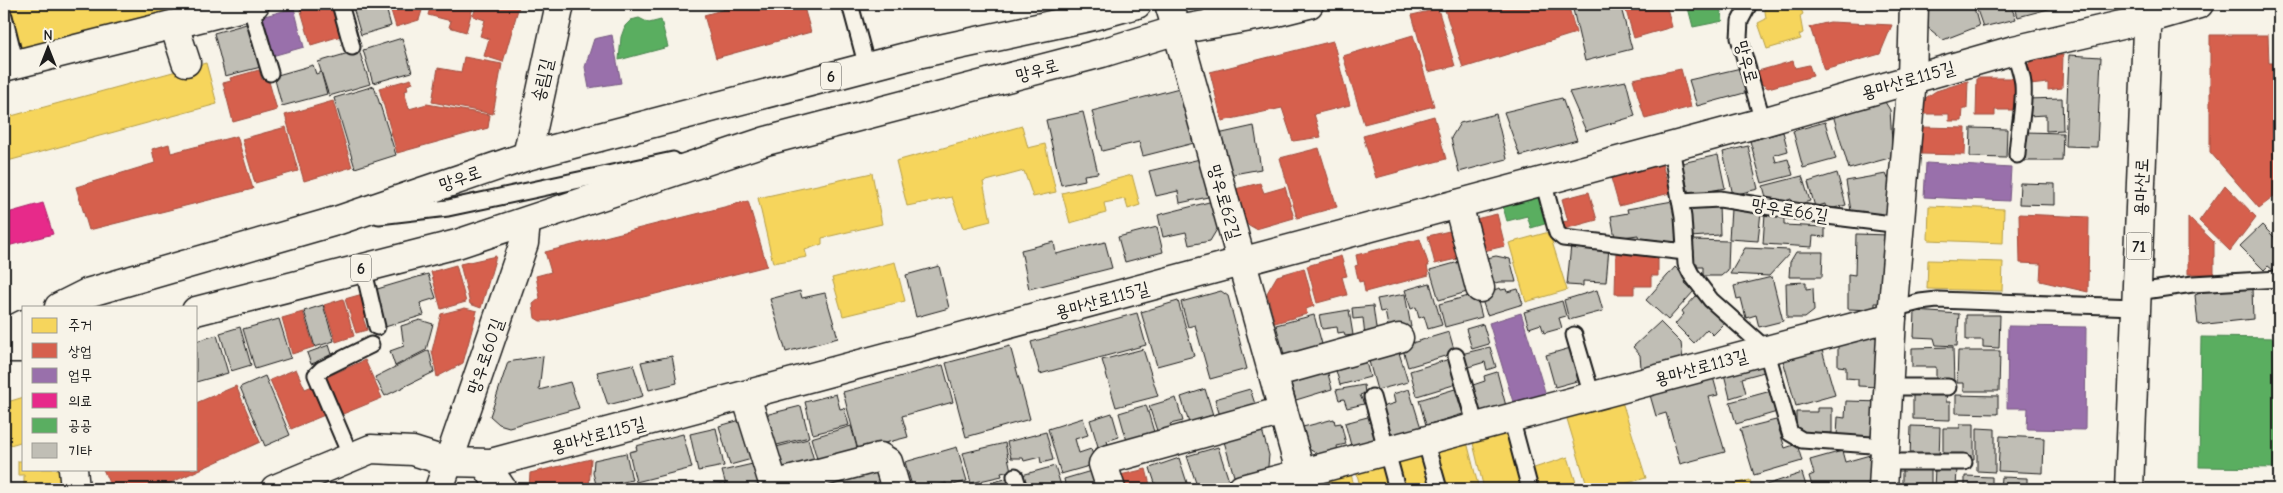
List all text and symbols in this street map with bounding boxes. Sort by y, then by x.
north arrow [22,22,72,72]
text: N [43,27,53,44]
street label: 망우로 [1731,38,1762,86]
street label: 망우로 [1013,55,1061,86]
street label: 송림길 [527,56,558,104]
street label: 용마산로115길 [1859,57,1958,104]
road number: 6 [821,62,841,90]
street label: 용마산로 [2130,158,2153,216]
street label: 망우로 [436,161,484,195]
street label: 망우로62길 [1204,162,1245,243]
street label: 망우로66길 [1750,194,1830,227]
road number: 71 [2126,232,2152,260]
road number: 6 [351,254,371,282]
street label: 용마산로115길 [1053,278,1152,323]
legend [22,306,198,470]
street label: 망우로60길 [463,315,508,397]
text: 주거 [68,316,92,334]
text: 상업 [68,342,92,360]
street label: 용마산로113길 [1652,345,1751,390]
text: 업무 [68,366,92,384]
text: 의료 [68,392,92,410]
street label: 용마산로115길 [549,413,648,458]
text: 공공 [68,416,92,434]
text: 기타 [68,442,92,460]

